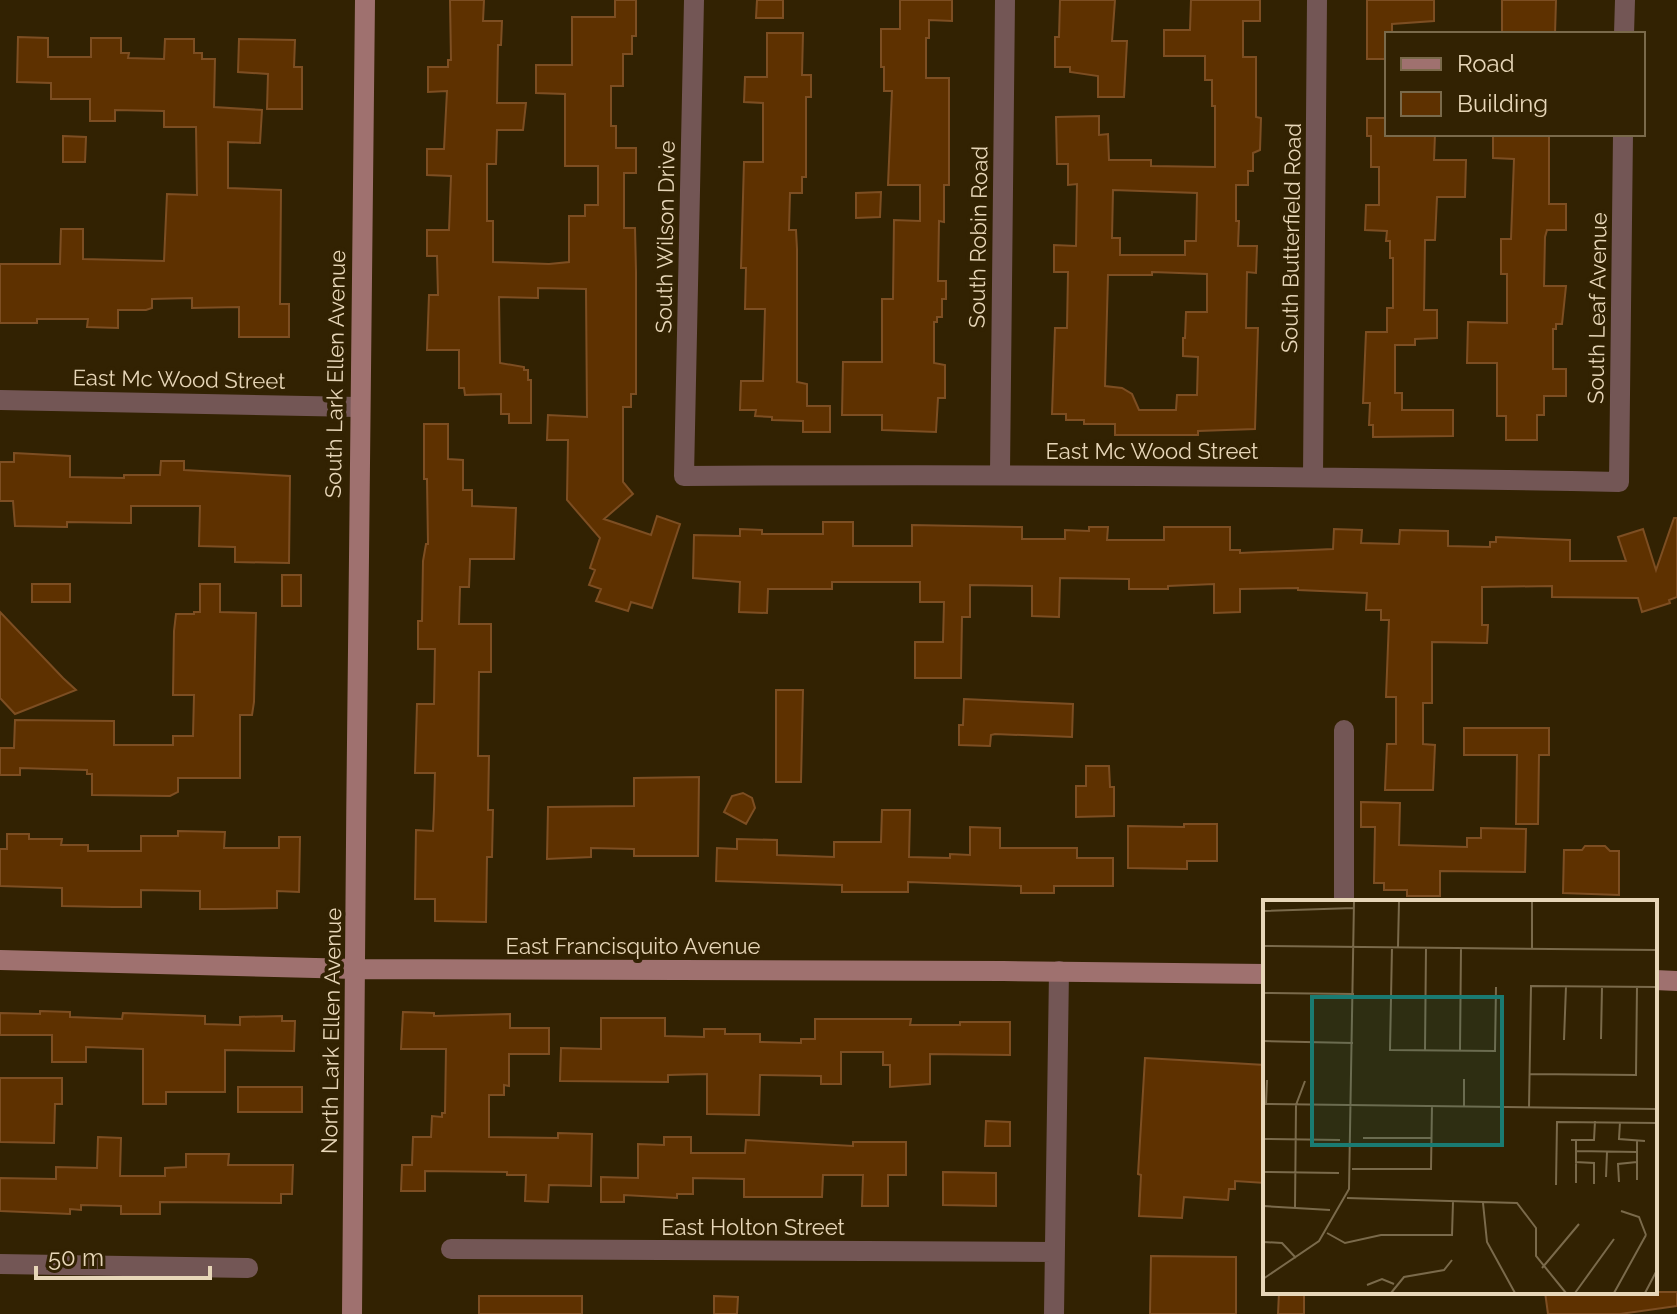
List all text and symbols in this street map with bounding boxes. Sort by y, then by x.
legend [1385,32,1645,136]
text: Road [1457,49,1515,78]
text: Building [1457,89,1548,118]
street label: South Butterfield Road [1276,123,1306,353]
street label: South Wilson Drive [650,140,680,334]
street label: South Robin Road [963,146,993,328]
street label: South Leaf Avenue [1582,212,1612,404]
street label: South Lark Ellen Avenue [320,250,350,498]
street label: East Mc Wood Street [72,364,286,394]
street label: East Mc Wood Street [1046,438,1259,464]
inset map [1263,900,1657,1294]
street label: North Lark Ellen Avenue [316,907,346,1154]
street label: East Francisquito Avenue [506,933,761,959]
street label: East Holton Street [661,1214,846,1240]
scale bar [36,1230,210,1280]
text: 50 m [48,1243,104,1272]

